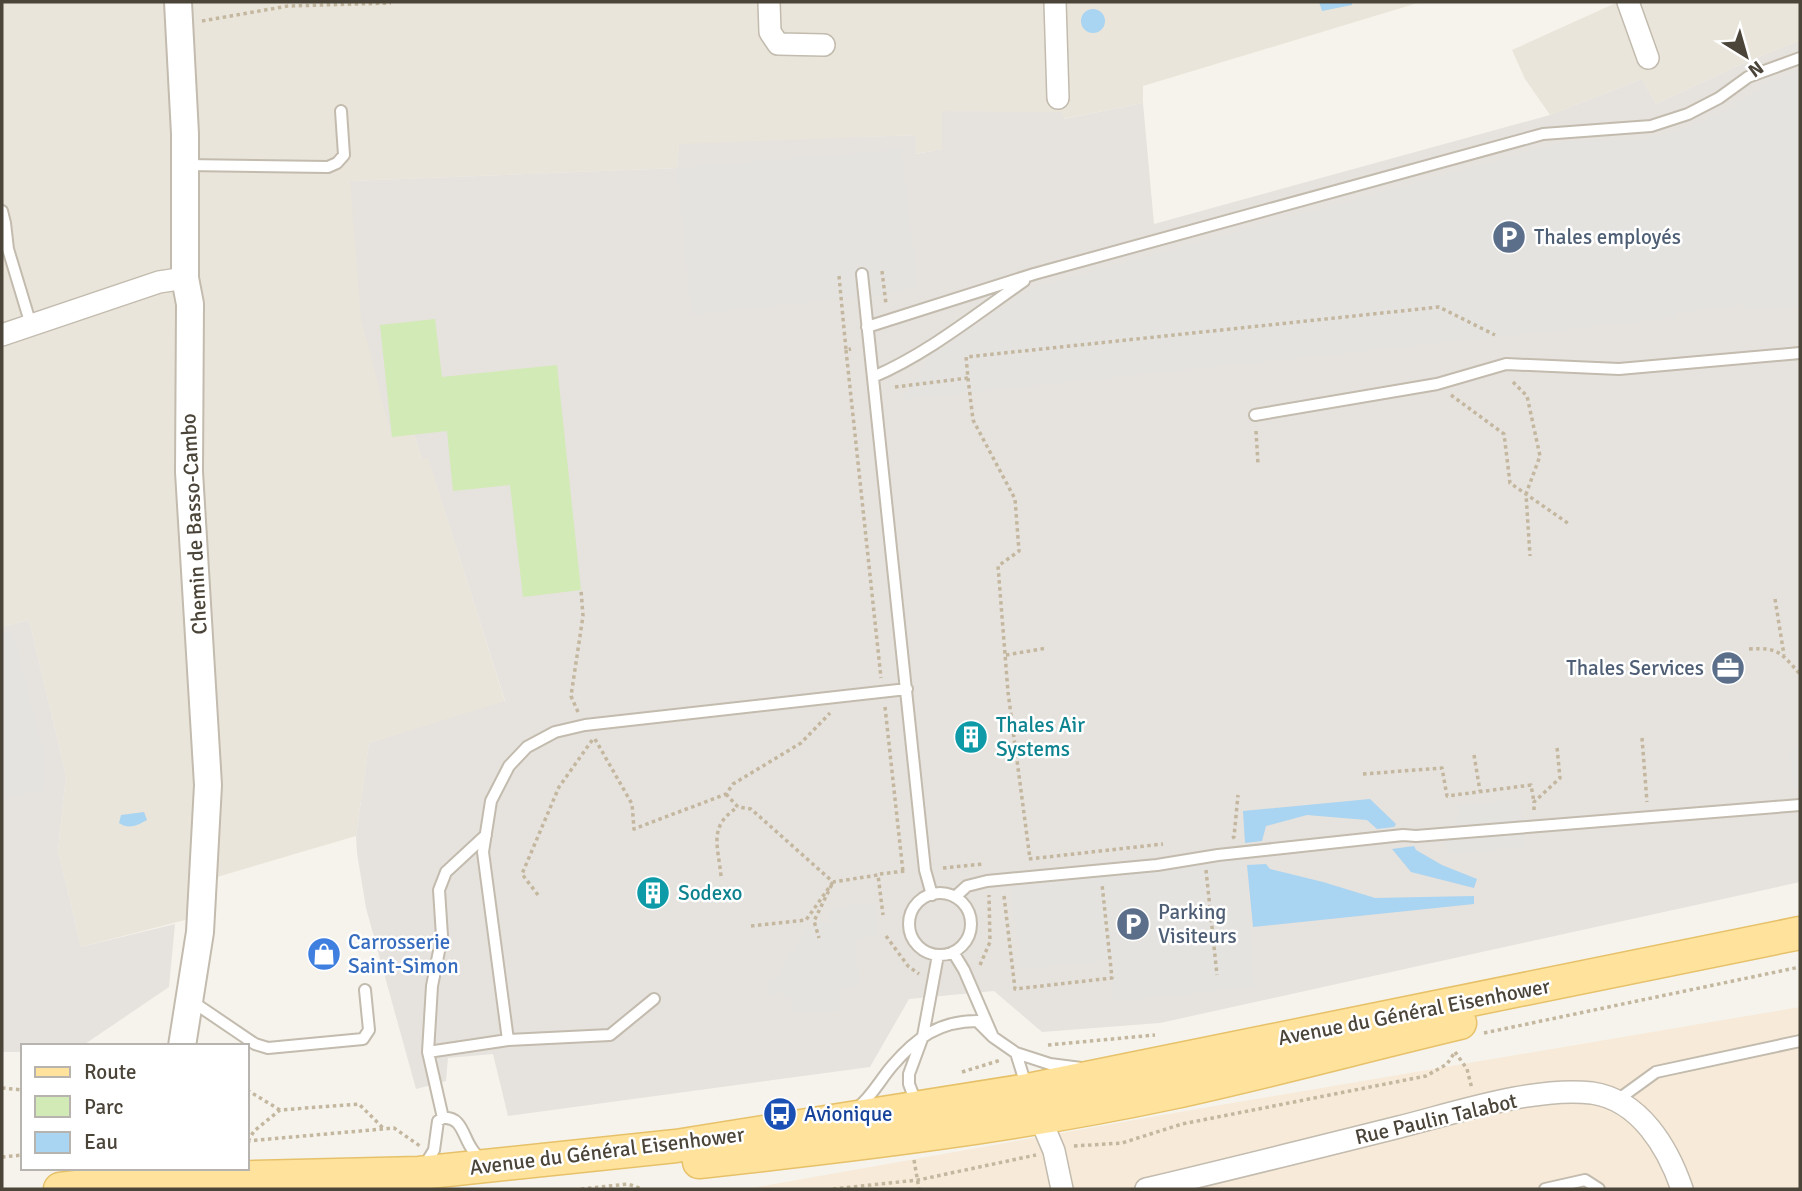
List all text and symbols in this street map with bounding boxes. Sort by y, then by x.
north arrow [1711,21,1781,91]
text: N [1743,55,1768,82]
parking icon: Thales employés [1490,218,1528,256]
place label: Thales employés [1534,224,1681,250]
street label: Chemin de Basso-Cambo [175,413,213,635]
office icon: Thales Services [1709,649,1747,687]
place label: Thales Services [1566,655,1704,681]
place label: Thales Air Systems [996,712,1085,762]
building icon: Thales Air Systems [952,718,990,756]
building icon: Sodexo [634,874,672,912]
place label: Sodexo [678,880,742,906]
place label: Parking Visiteurs [1158,899,1237,949]
parking icon: Parking Visiteurs [1114,905,1152,943]
place label: Carrosserie Saint-Simon [348,929,459,979]
shop icon: Carrosserie Saint-Simon [305,935,343,973]
street label: Avenue du Général Eisenhower [1276,973,1552,1051]
legend [21,1044,248,1170]
text: Route [84,1059,136,1085]
street label: Rue Paulin Talabot [1352,1088,1520,1150]
text: Parc [84,1094,123,1120]
bus stop icon: Avionique [761,1095,799,1133]
place label: Avionique [804,1101,893,1127]
street label: Avenue du Général Eisenhower [468,1121,746,1181]
text: Eau [84,1129,118,1155]

